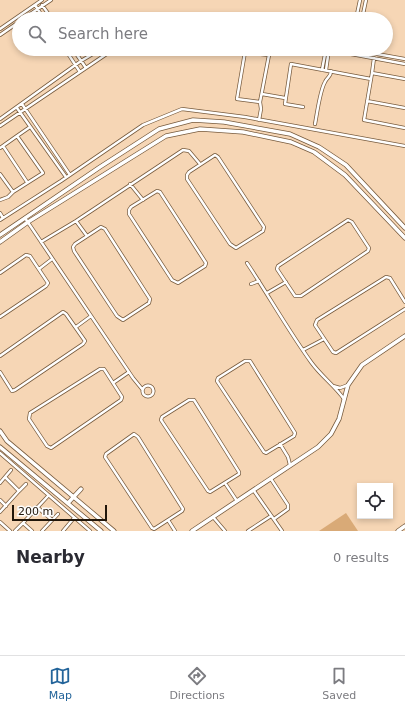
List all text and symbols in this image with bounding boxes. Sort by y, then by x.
search box [12,12,393,56]
icon: search [26,23,48,45]
text: Search here [58,25,148,43]
map controls [357,483,393,519]
button: locate [357,483,393,519]
scale bar [12,503,107,522]
text: 200 m [18,505,53,518]
text: Nearby [16,547,85,567]
text: 0 results [333,550,389,565]
tab: Map [49,665,72,702]
tab: Directions [169,665,225,702]
tab: Saved [322,665,356,702]

